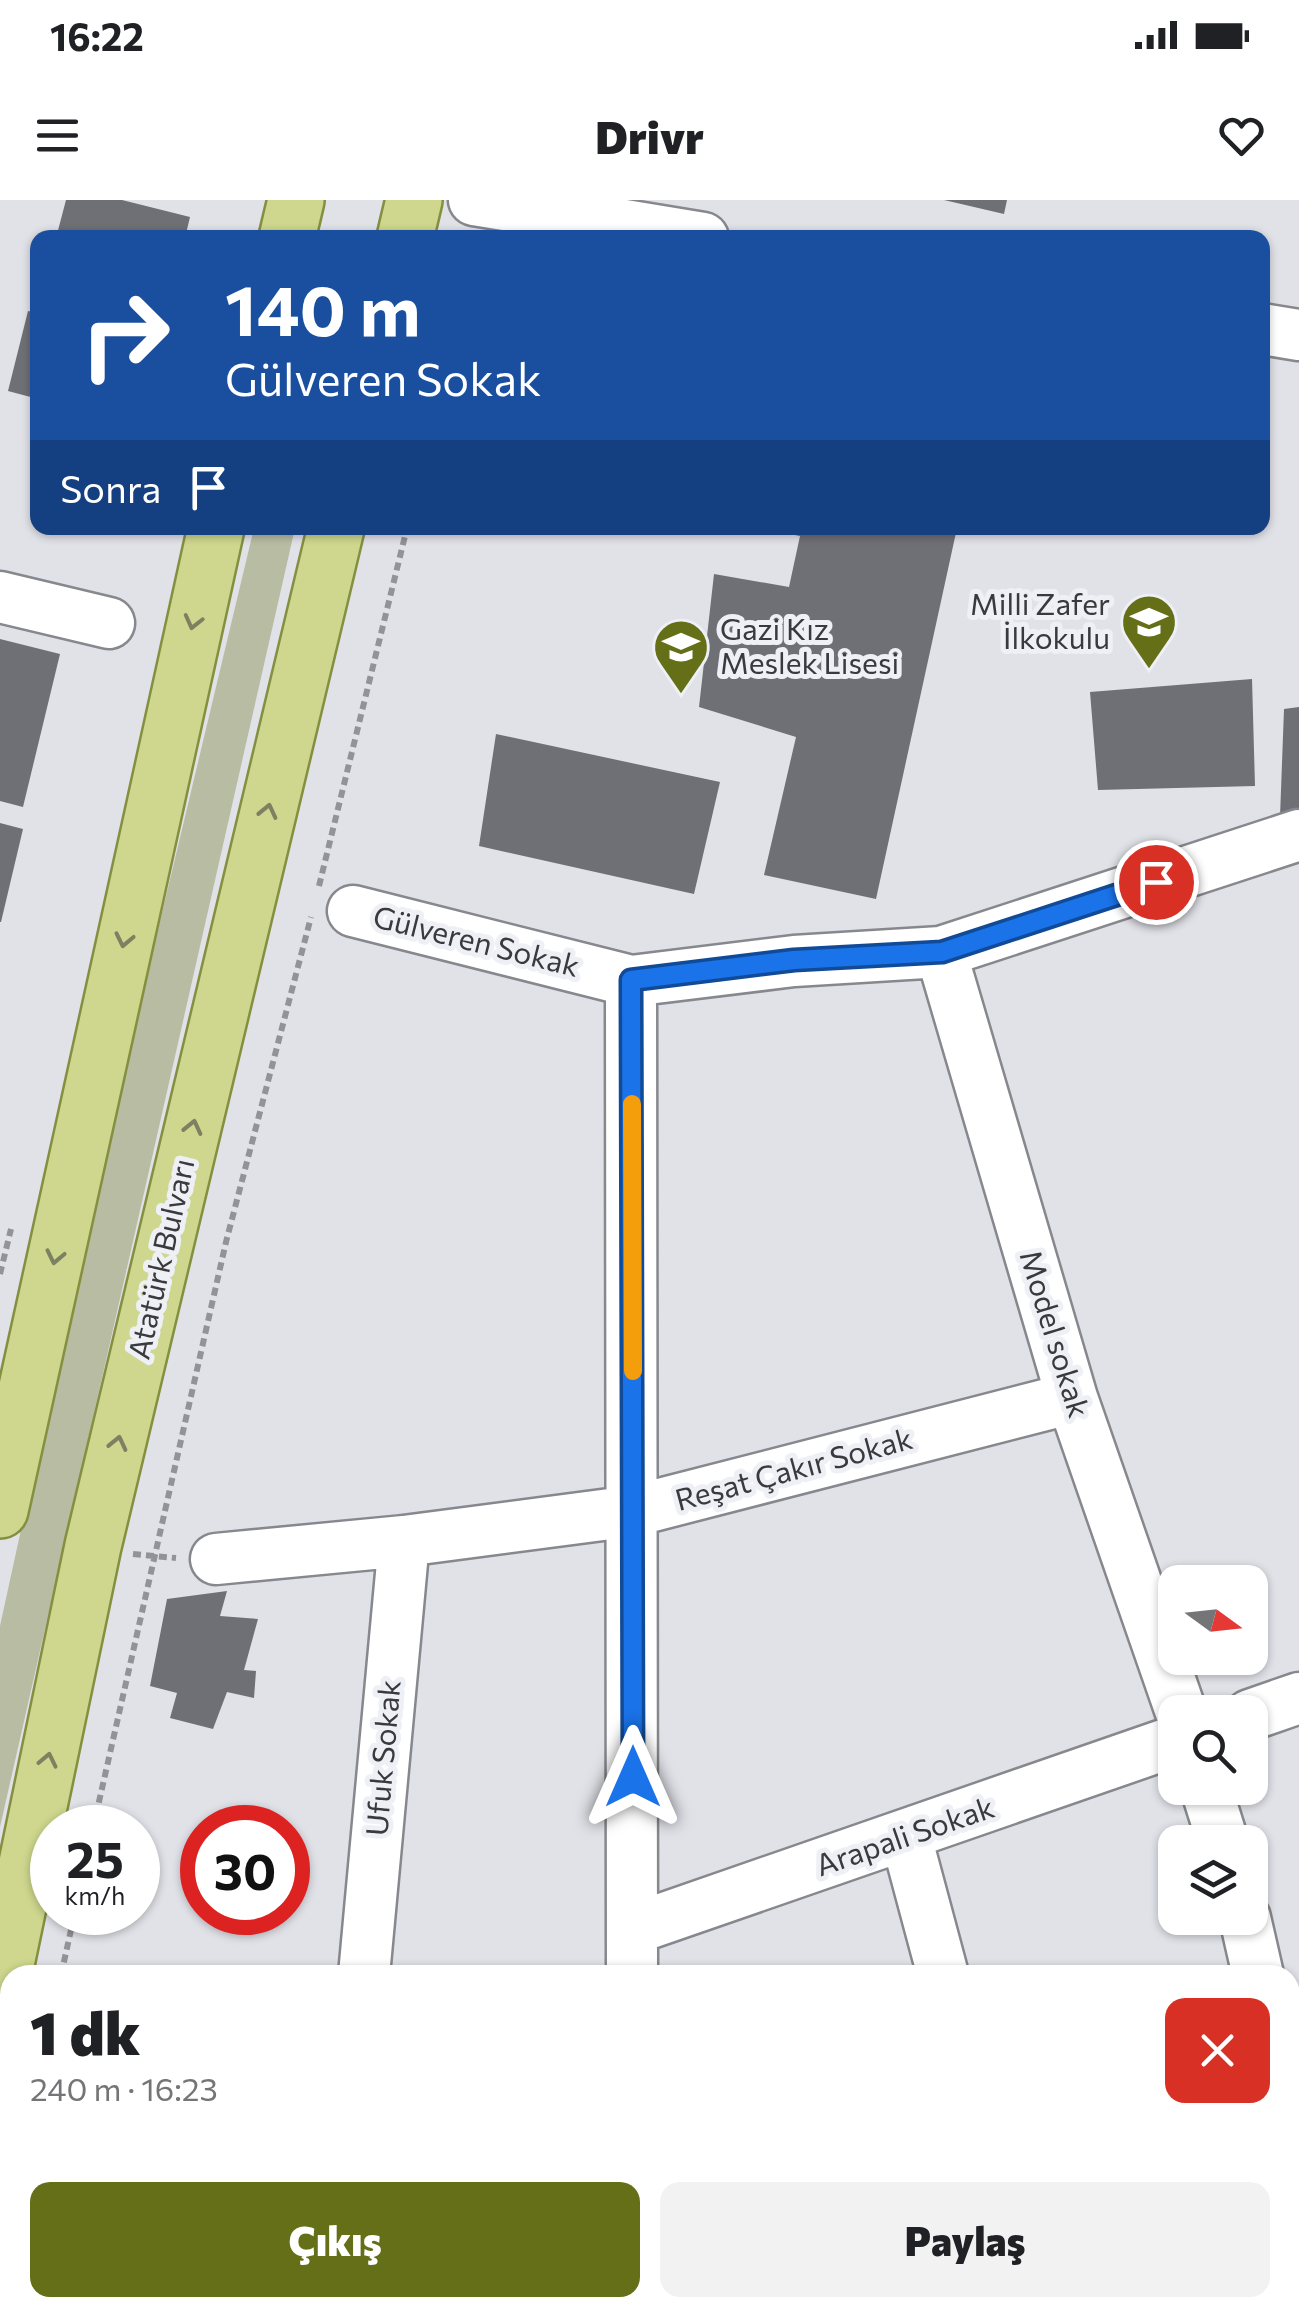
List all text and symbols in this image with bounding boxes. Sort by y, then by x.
text: 16:22 [50,12,144,59]
icon: menu [30,108,85,163]
text: Drivr [595,108,704,163]
icon: heart [1214,108,1269,163]
text: 140 m [225,265,421,350]
icon: right [60,270,190,400]
text: Gülveren Sokak [225,350,542,405]
icon: arrive [181,460,236,515]
text: Sonra [60,464,161,511]
place label: Milli Zafer İlkokulu [970,584,1110,655]
school or university icon: Milli Zafer İlkokulu [1119,592,1179,671]
place label: Gazi Kız Meslek Lisesi [720,609,899,680]
one-way arrow [184,613,205,630]
school or university icon: Gazi Kız Meslek Lisesi [651,617,711,696]
one-way arrow [257,803,278,820]
pin [1114,840,1199,925]
icon: arrive [1129,855,1184,910]
street label: Gülveren Sokak [370,896,583,983]
one-way arrow [114,931,135,948]
one-way arrow [181,1119,202,1136]
street label: Atatürk Bulvarı [119,1155,201,1362]
street label: Model sokak [1013,1245,1099,1421]
one-way arrow [45,1248,66,1265]
street label: Reşat Çakır Sokak [671,1418,916,1517]
one-way arrow [106,1435,127,1452]
north arrow [1158,1565,1268,1675]
map controls [1158,1565,1268,1935]
street label: Ufuk Sokak [356,1678,407,1837]
button: search [1158,1695,1268,1805]
position arrow [581,1725,685,1829]
one-way arrow [37,1752,58,1769]
street label: Arapali Sokak [810,1787,998,1882]
speed limit sign: 30 [180,1805,310,1935]
button: layers [1158,1825,1268,1935]
text: 25 [66,1827,124,1888]
text: km/h [65,1880,125,1910]
text: 1 dk [30,1994,140,2067]
button: close [1165,1998,1270,2103]
text: 240 m · 16:23 [30,2068,218,2108]
button: Çıkış [30,2182,640,2297]
button: Paylaş [660,2182,1270,2297]

